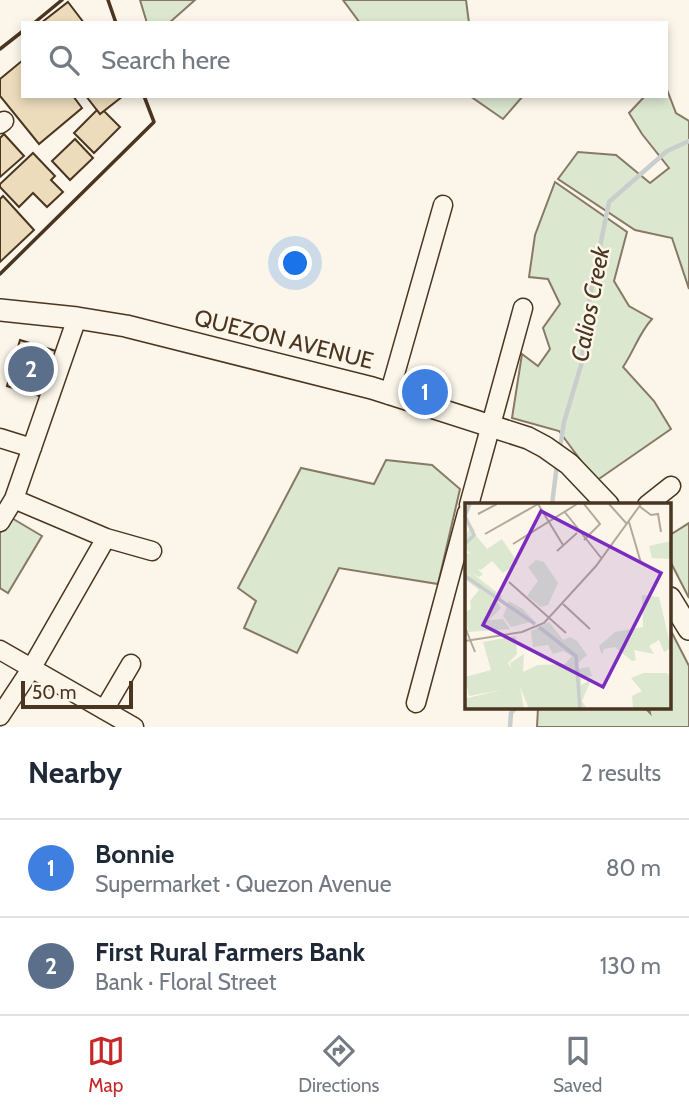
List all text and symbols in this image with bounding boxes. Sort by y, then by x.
search box [21,21,668,98]
icon: search [45,41,83,79]
text: Search here [101,44,230,76]
water label: Calios Creek [565,243,616,364]
your location [278,246,312,280]
street label: QUEZON AVENUE [191,303,377,375]
pin: 2 [8,343,54,395]
pin: 1 [402,366,448,418]
inset map [465,503,672,710]
scale bar [21,678,133,710]
text: 50 m [32,681,76,704]
text: Nearby [28,754,122,791]
text: 2 results [581,759,661,787]
text: Bonnie [95,838,174,870]
text: 1 [47,854,55,882]
text: 80 m [606,854,661,882]
text: Supermarket · Quezon Avenue [95,870,391,898]
text: First Rural Farmers Bank [95,936,365,968]
text: 2 [45,952,57,980]
text: 130 m [600,952,661,980]
text: Bank · Floral Street [95,968,277,996]
tab: Map [87,1032,125,1097]
tab: Directions [298,1032,379,1097]
tab: Saved [553,1032,602,1097]

